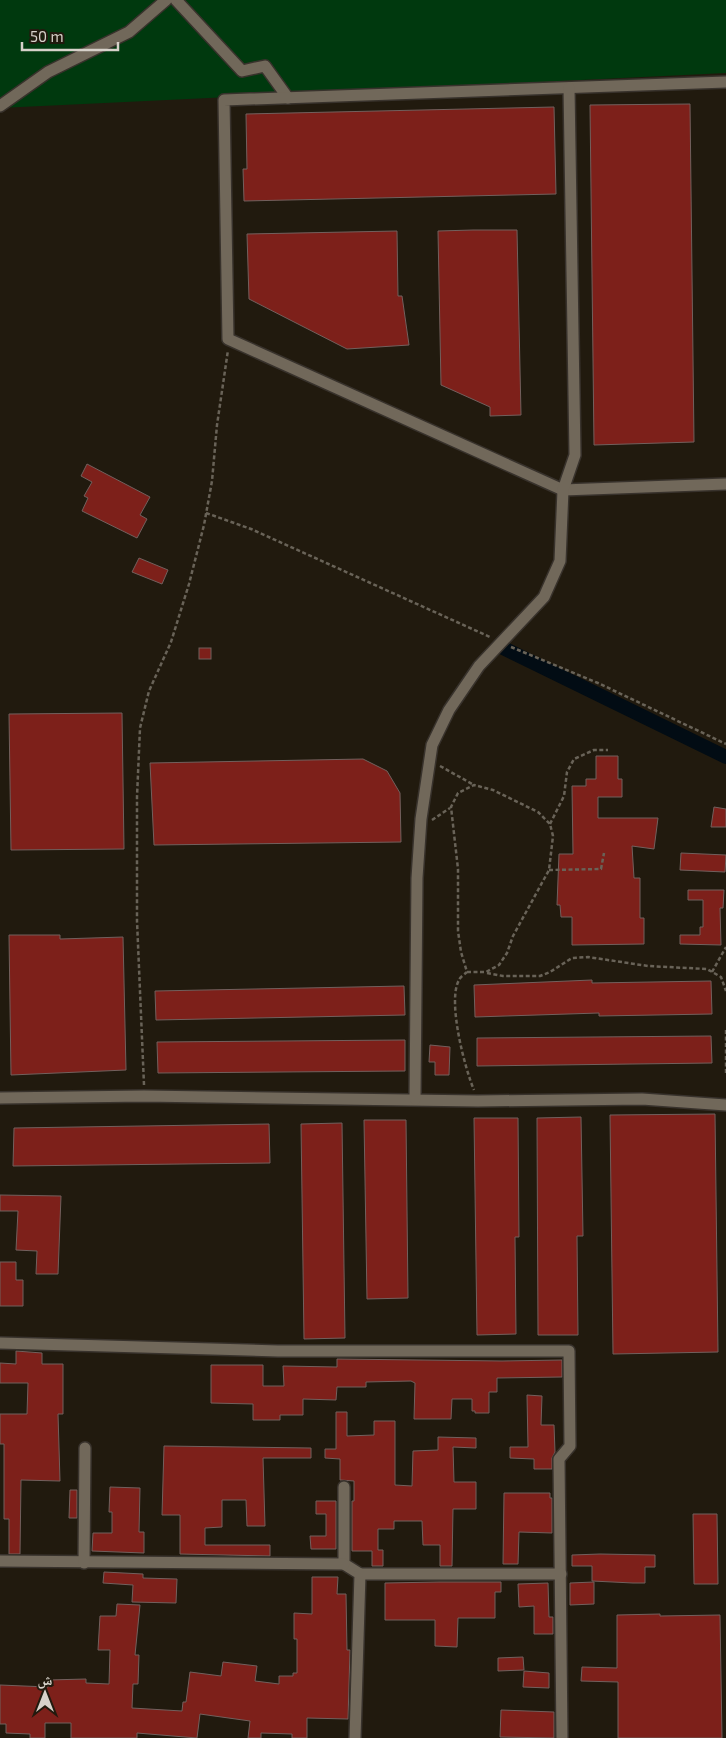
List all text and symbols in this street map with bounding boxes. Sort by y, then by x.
scale bar [22,20,119,52]
text: 50 m [30,27,64,45]
north arrow [20,1668,70,1718]
text: ش [38,1671,53,1689]

